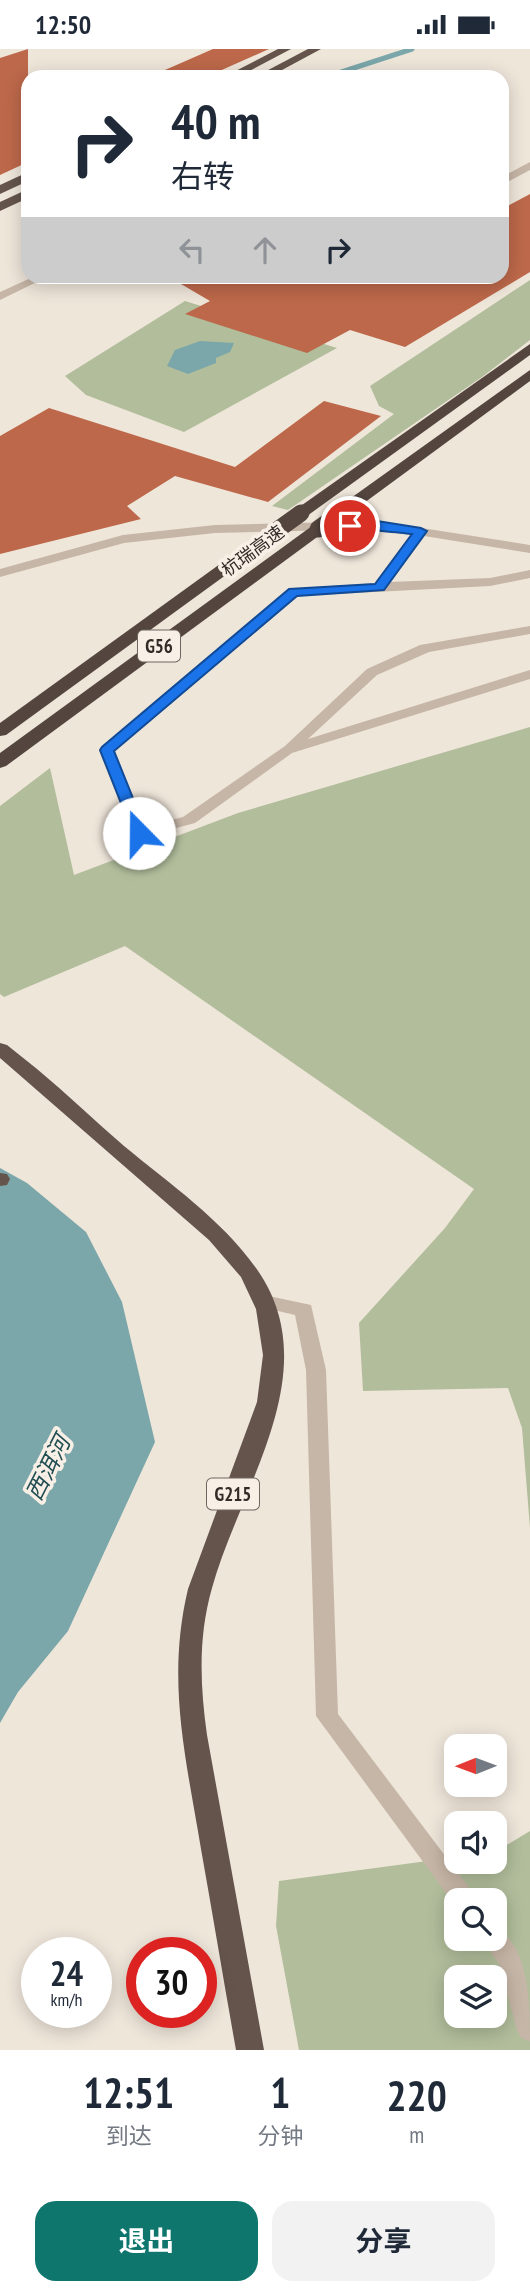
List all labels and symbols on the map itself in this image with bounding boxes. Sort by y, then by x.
pin [320,496,380,556]
street label: 杭瑞高速 [217,520,289,581]
road number: G56 [138,631,180,661]
position arrow [102,796,176,870]
water label: 西洱河 [19,1427,78,1505]
road number: G215 [207,1478,259,1509]
north arrow [444,1734,508,1797]
speed limit sign: 30 [126,1937,217,2028]

